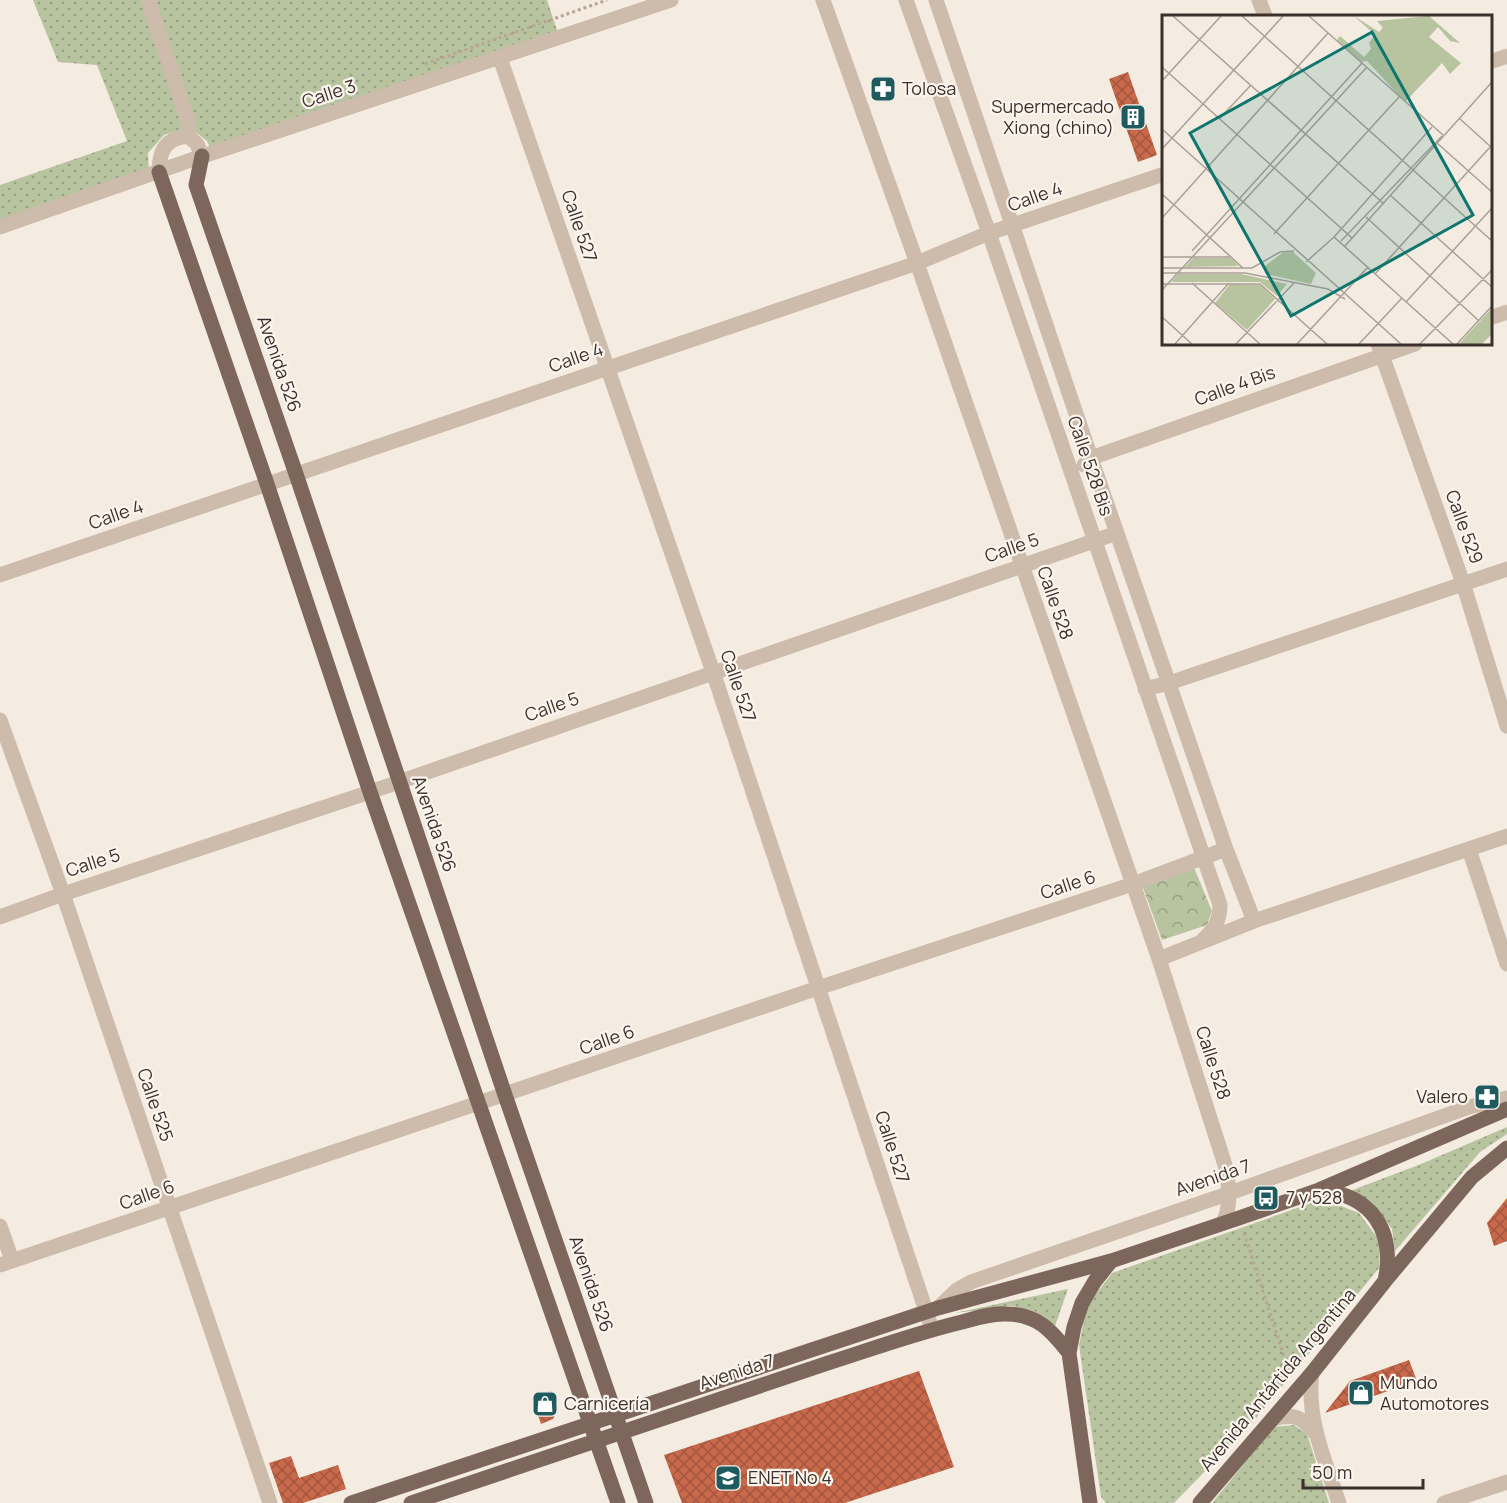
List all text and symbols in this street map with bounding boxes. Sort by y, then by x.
inset map [1162,15,1492,345]
street label: Calle 3 [299,73,359,113]
pharmacy icon: Tolosa [868,74,898,104]
place label: Tolosa [902,76,956,100]
place label: Supermercado Xiong (chino) [991,94,1114,139]
building icon: Supermercado Xiong (chino) [1118,102,1148,132]
street label: Calle 4 [1004,176,1065,217]
street label: Calle 527 [556,187,603,265]
street label: Avenida 526 [252,312,308,415]
street label: Calle 4 [545,337,606,378]
street label: Calle 4 Bis [1191,359,1278,411]
street label: Calle 528 Bis [1063,412,1119,519]
street label: Calle 529 [1441,487,1489,567]
street label: Calle 4 [85,494,146,535]
street label: Calle 5 [981,527,1042,567]
street label: Calle 528 [1032,563,1080,643]
street label: Calle 527 [715,647,762,725]
street label: Calle 5 [521,686,582,726]
street label: Avenida 526 [407,772,463,875]
street label: Calle 5 [62,842,123,882]
street label: Calle 6 [1037,864,1098,904]
street label: Calle 6 [576,1018,637,1060]
street label: Calle 528 [1191,1023,1237,1103]
street label: Calle 525 [132,1065,180,1144]
pharmacy icon: Valero [1472,1082,1502,1112]
place label: Valero [1416,1084,1468,1108]
street label: Calle 527 [870,1108,916,1186]
street label: Avenida 7 [1172,1153,1253,1201]
street label: Calle 6 [116,1173,177,1215]
bus stop icon: 7 y 528 [1251,1183,1281,1213]
place label: 7 y 528 [1286,1185,1342,1209]
street label: Avenida 526 [564,1232,620,1335]
street label: Avenida Antártida Argentina [1194,1283,1361,1476]
street label: Avenida 7 [696,1348,777,1395]
place label: Mundo Automotores [1380,1370,1489,1415]
shop icon: Mundo Automotores [1346,1378,1376,1408]
shop icon: Carnicería [530,1389,560,1419]
place label: Carnicería [564,1391,649,1415]
scale bar [1303,1452,1423,1490]
text: 50 m [1312,1460,1352,1484]
school or university icon: ENET No 4 [713,1463,743,1493]
place label: ENET No 4 [748,1465,832,1489]

